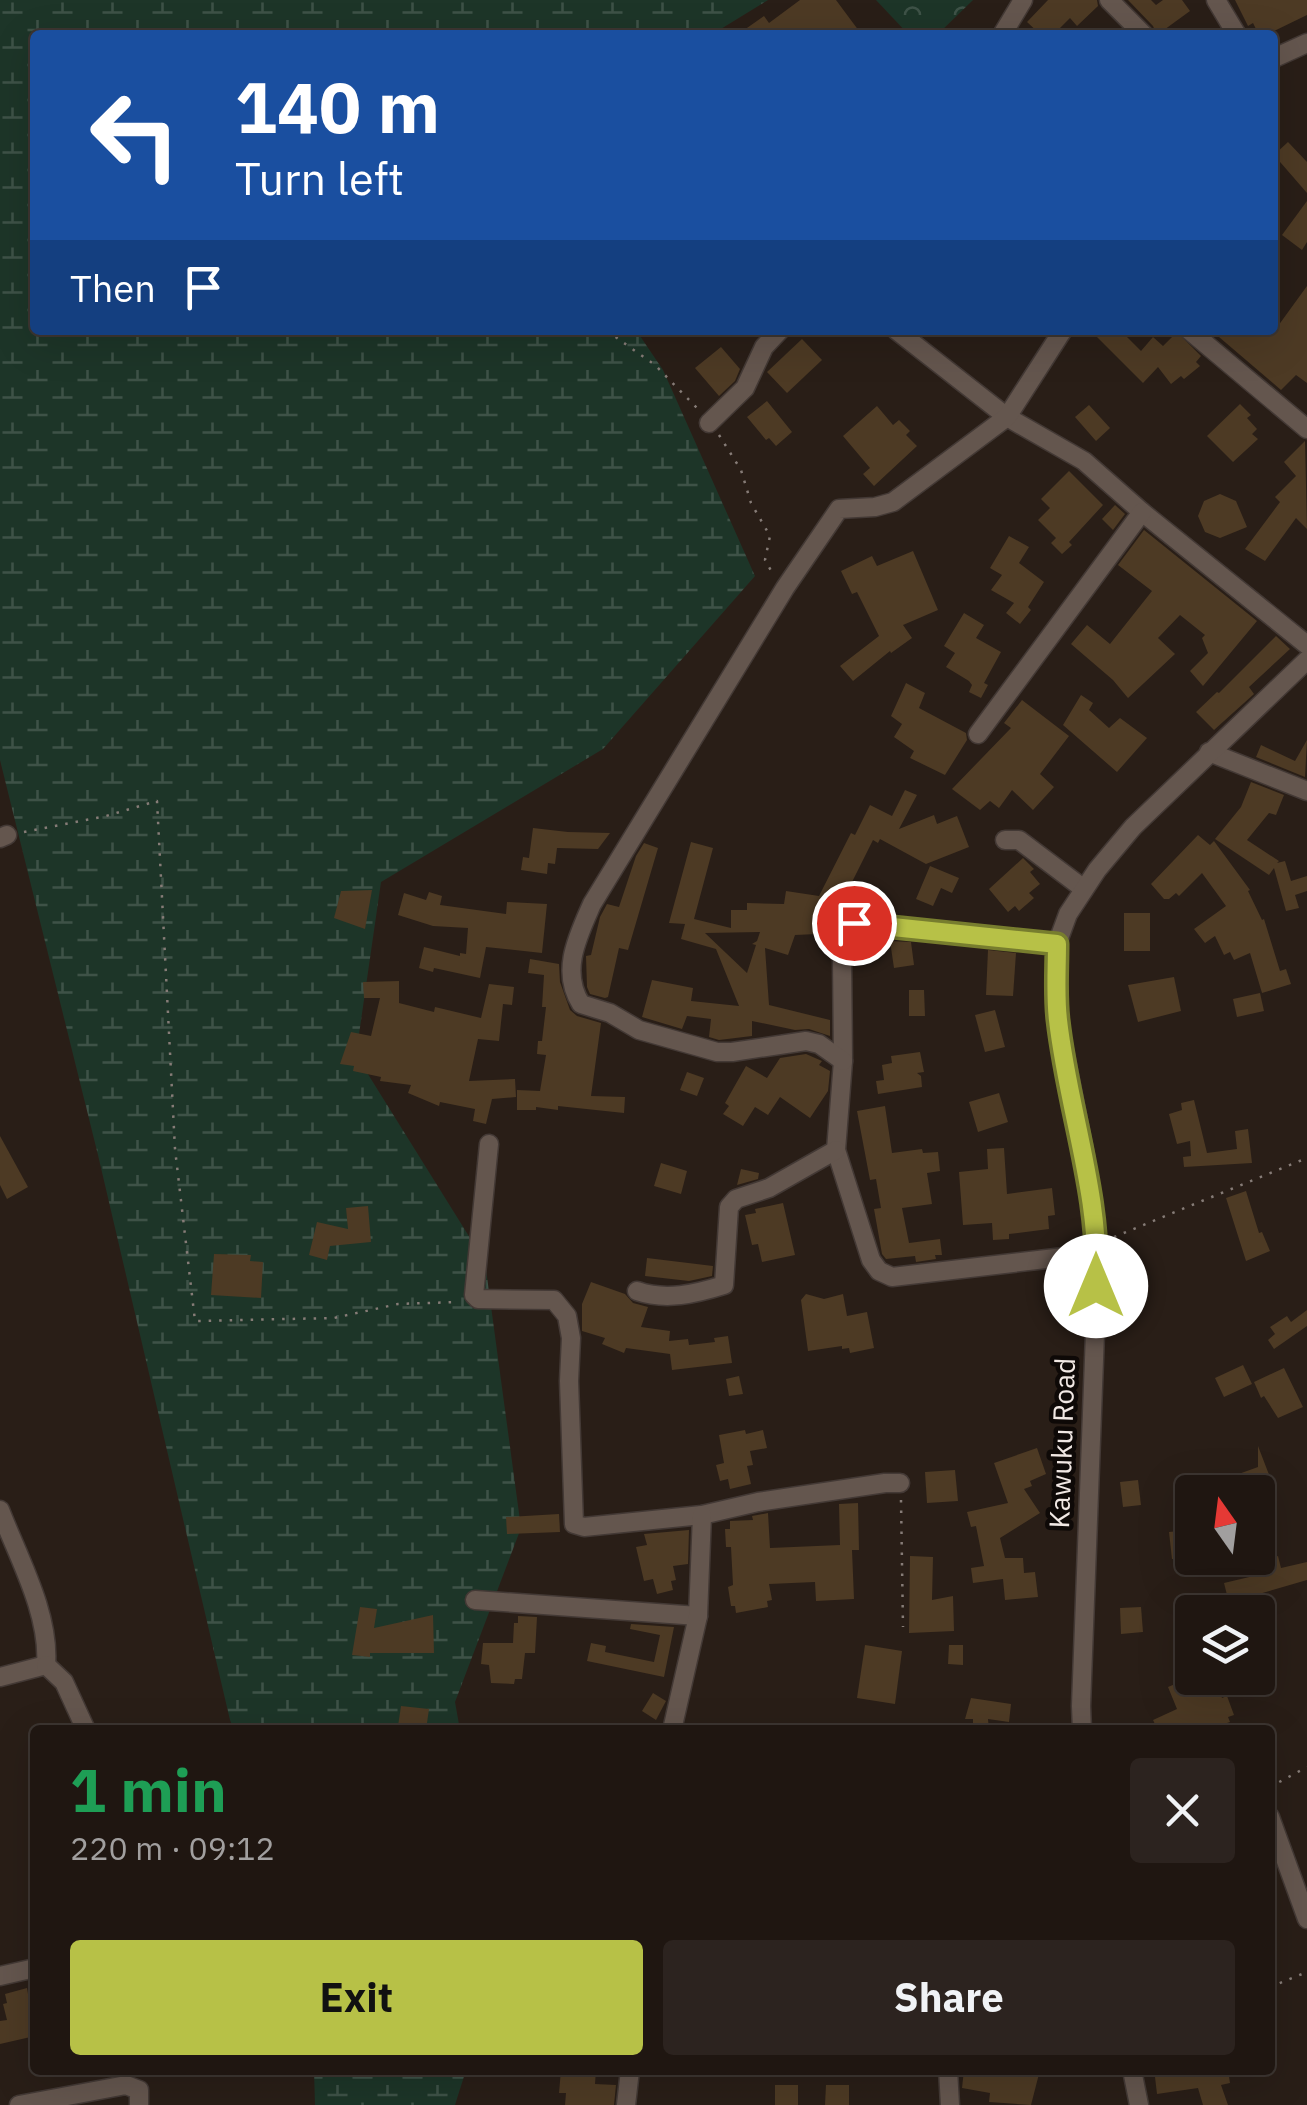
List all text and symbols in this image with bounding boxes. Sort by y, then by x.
text: 140 m [235,61,440,152]
icon: left [70,70,200,200]
text: Turn left [235,149,404,207]
icon: arrive [176,260,231,315]
text: Then [70,263,156,312]
pin [812,881,897,966]
icon: arrive [827,896,882,951]
position arrow [1044,1234,1148,1338]
street label: Kawuku Road [1040,1357,1083,1529]
north arrow [1175,1475,1275,1575]
map controls [1175,1475,1275,1695]
button: layers [1175,1595,1275,1695]
text: 1 min [70,1750,227,1829]
button: close [1130,1758,1235,1863]
text: 220 m · 09:12 [70,1827,275,1869]
button: Exit [70,1940,643,2055]
button: Share [663,1940,1235,2055]

